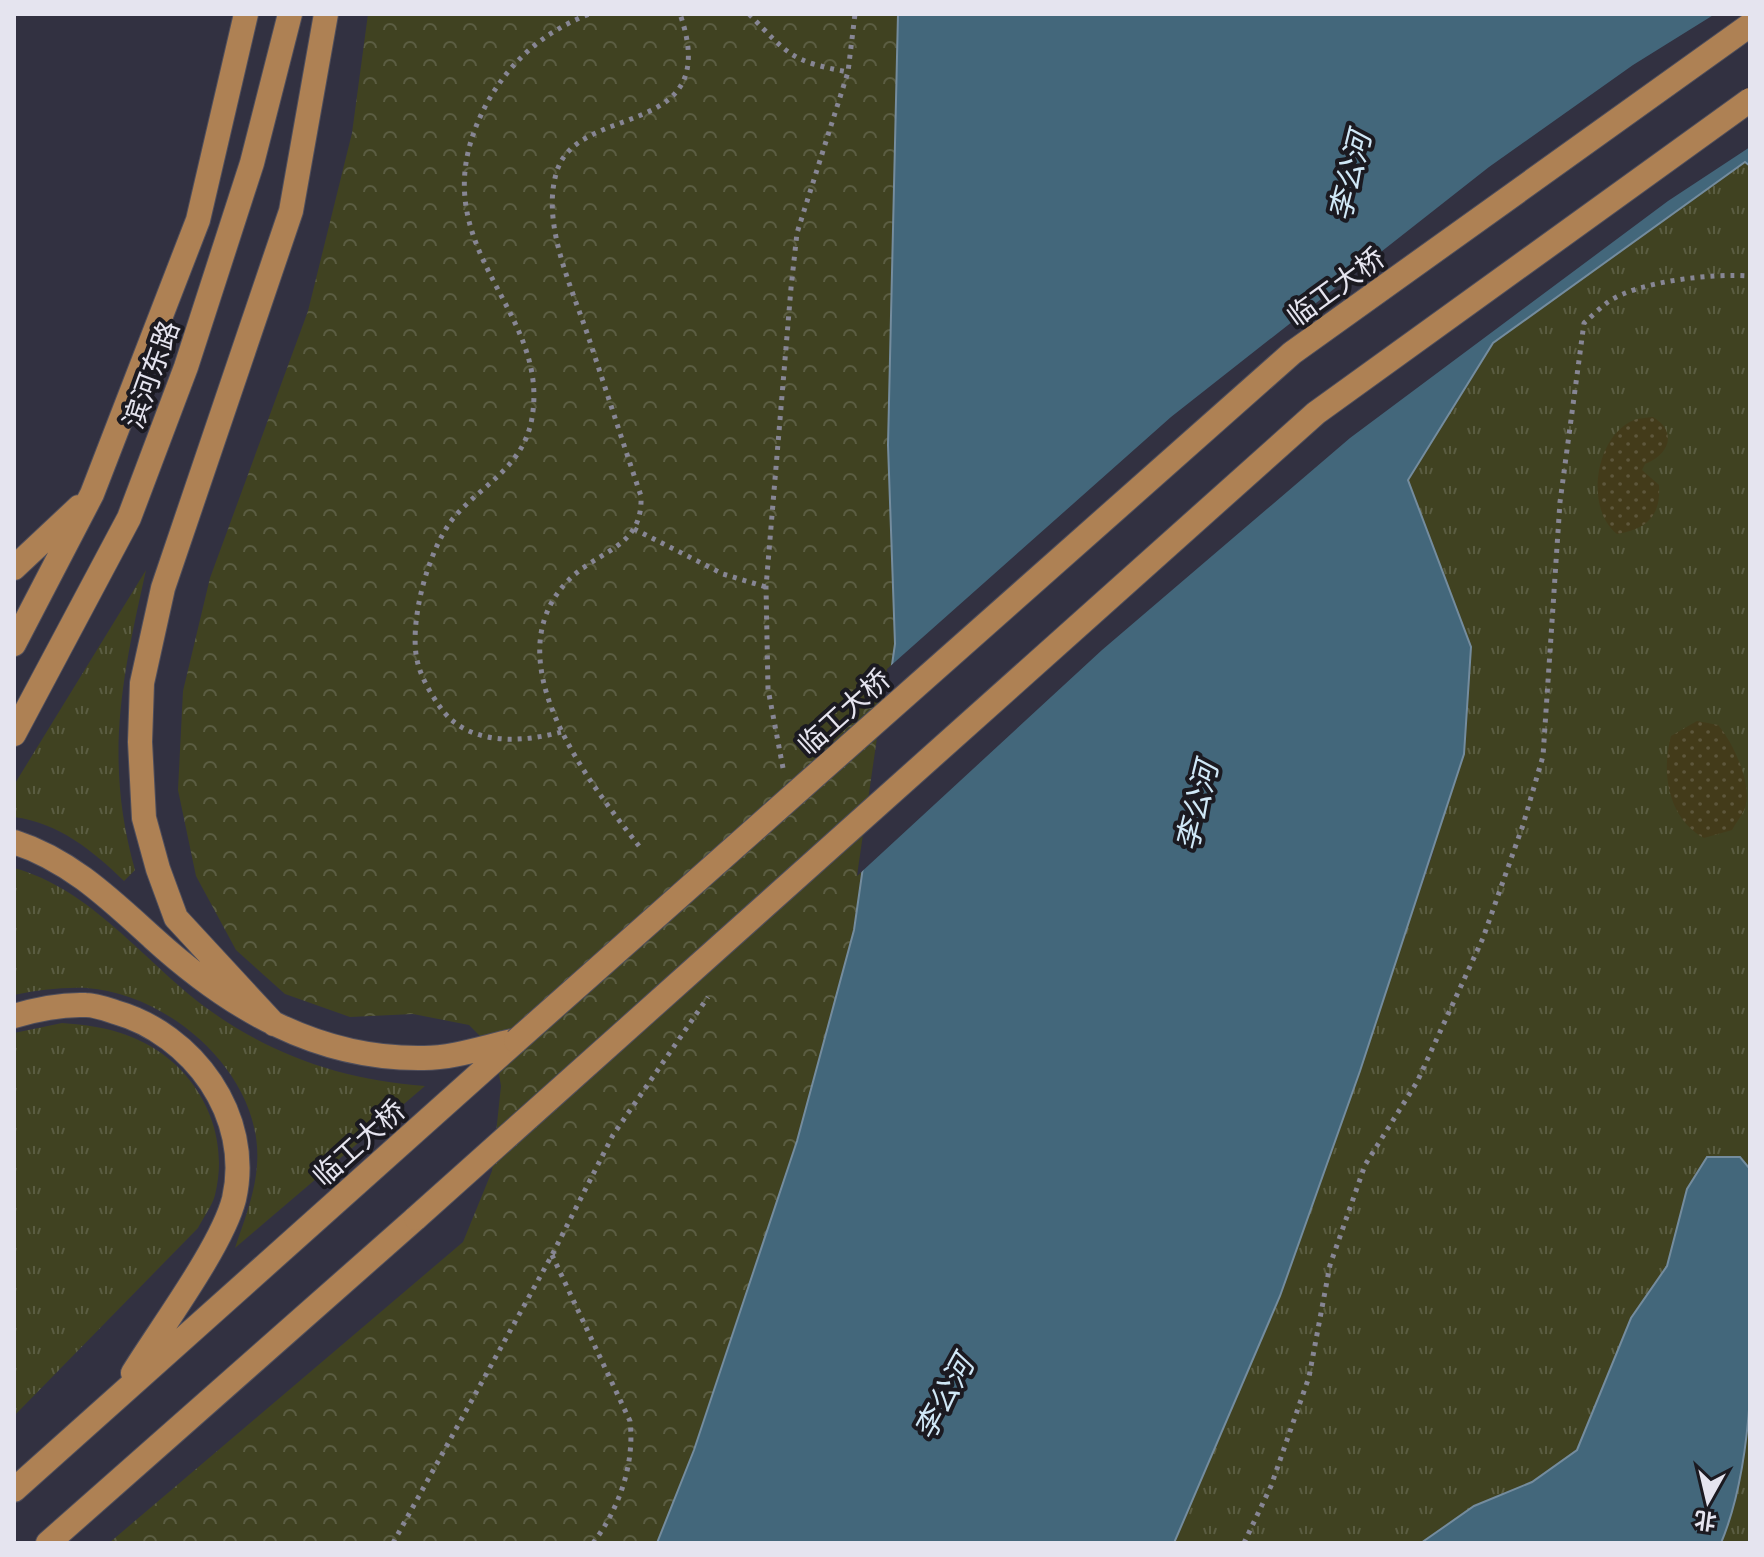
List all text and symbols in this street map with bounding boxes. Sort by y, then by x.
water label: 李公河 [1318,123,1381,225]
street label: 临工大桥 [1279,238,1391,334]
street label: 滨河东路 [113,315,187,433]
street label: 临工大桥 [789,659,897,763]
water label: 李公河 [1165,753,1228,855]
street label: 临工大桥 [304,1090,412,1194]
water label: 李公河 [903,1343,985,1446]
north arrow [1668,1461,1748,1541]
text: 北 [1692,1504,1718,1537]

